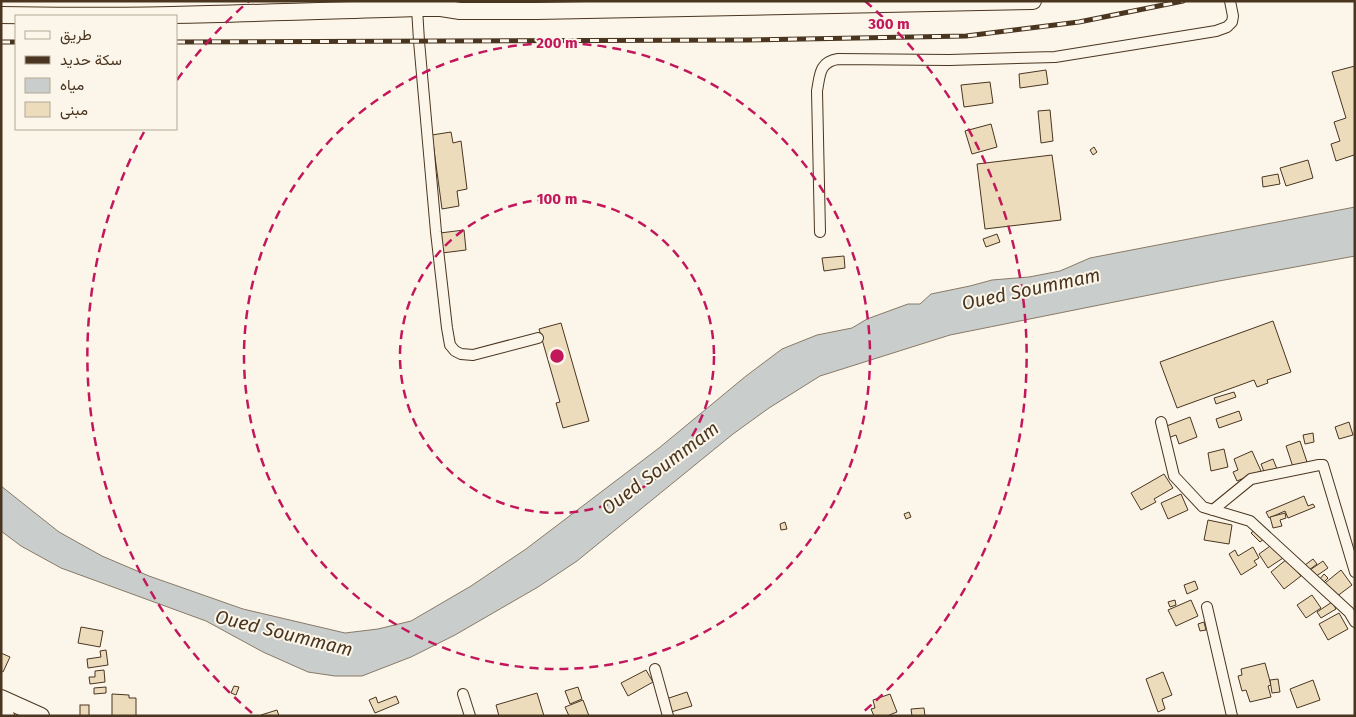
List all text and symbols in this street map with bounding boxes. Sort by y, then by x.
legend [15,15,178,130]
text: 300 m [867,15,910,33]
text: طريق [60,26,92,45]
text: 200 m [536,34,578,52]
text: سكة حديد [60,51,122,69]
text: مياه [60,76,84,94]
text: مبنى [60,101,88,120]
text: 100 m [537,190,577,208]
water label: Oued Soummam [960,263,1102,315]
centre of rings [548,347,566,365]
water label: Oued Soummam [597,416,723,520]
water label: Oued Soummam [213,605,355,661]

